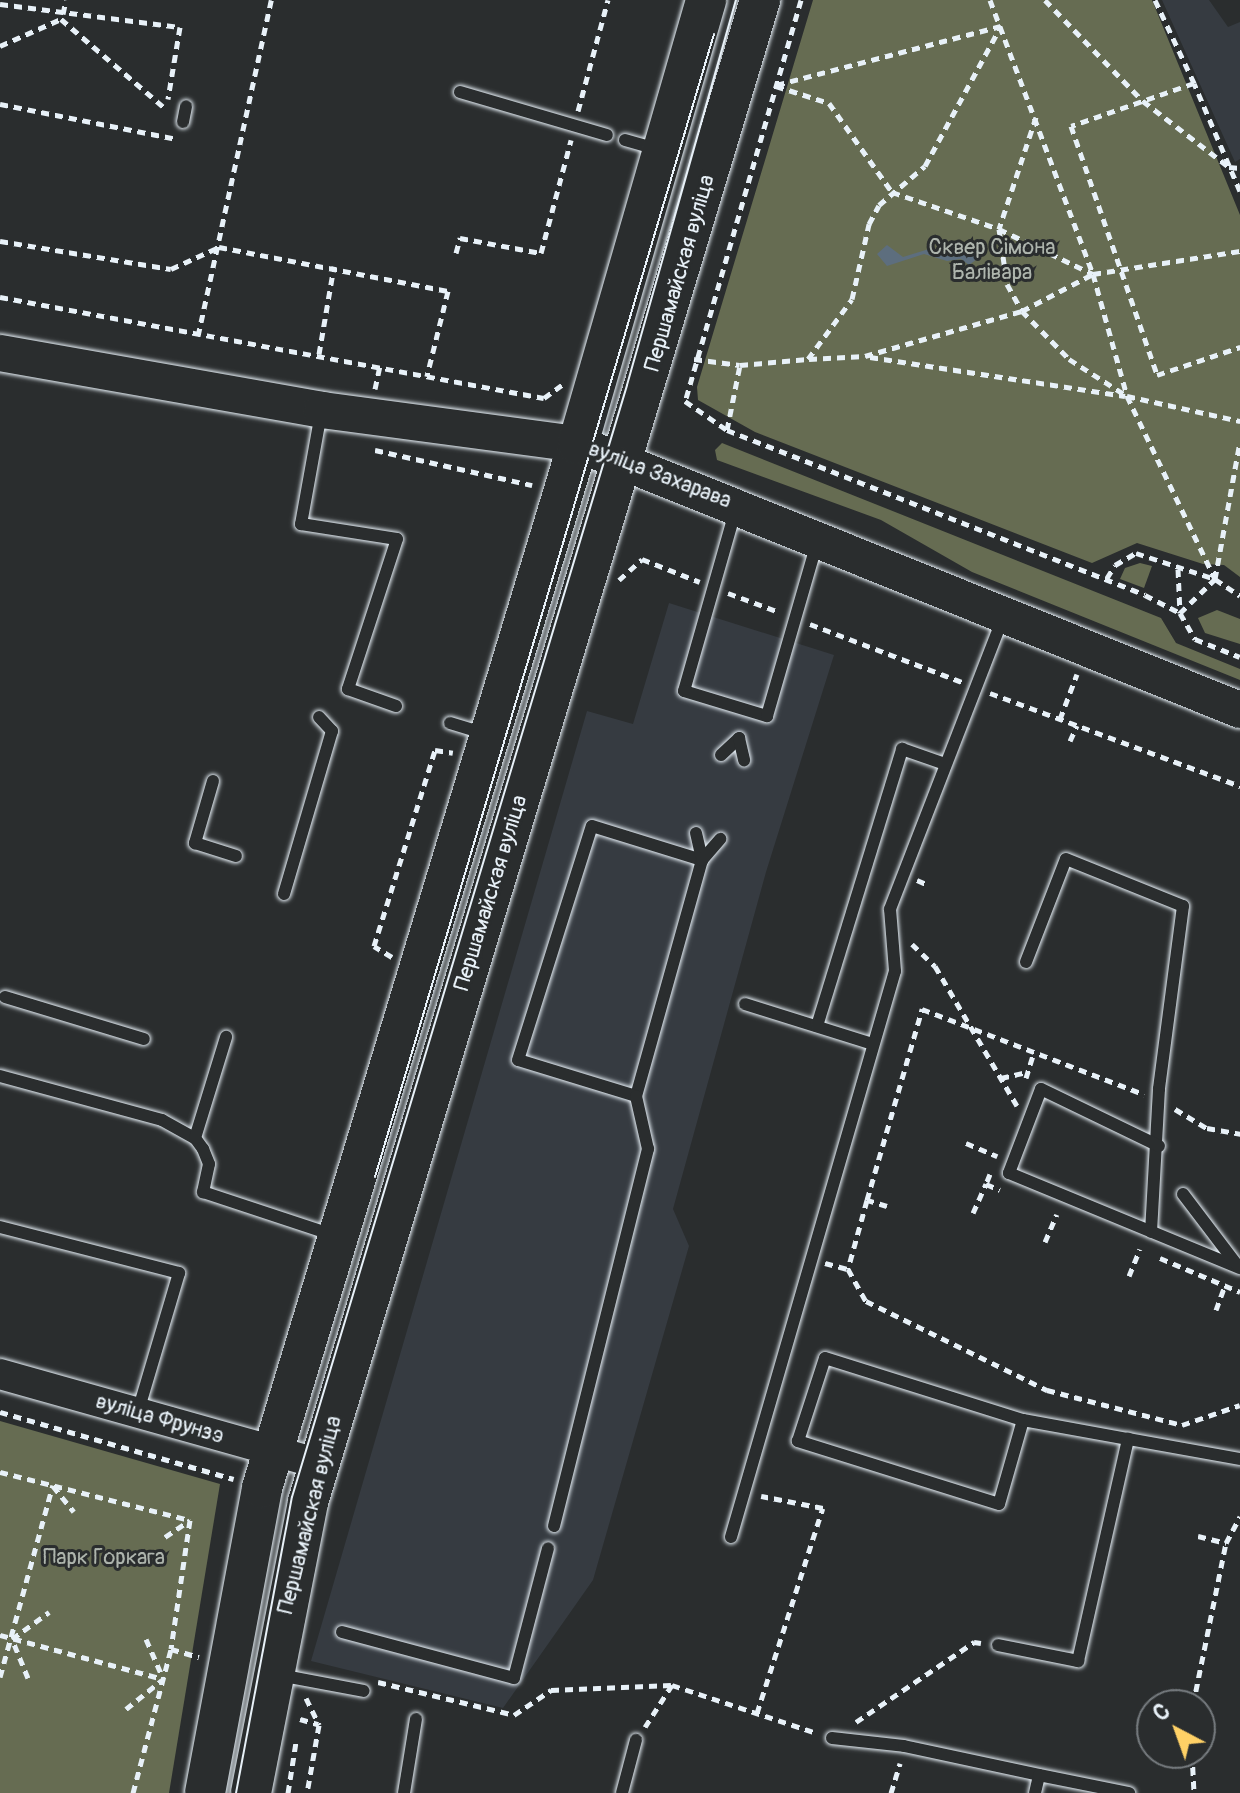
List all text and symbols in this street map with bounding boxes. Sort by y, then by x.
street label: Першамайская вуліца [639,172,721,374]
park label: Сквер Сімона Балівара [929,234,1055,286]
street label: вуліца Захарава [585,436,735,514]
street label: Першамайская вуліца [449,792,533,994]
street label: вуліца Фрунзэ [93,1388,227,1450]
street label: Першамайская вуліца [273,1413,347,1617]
park label: Парк Горкага [43,1545,165,1571]
north arrow [1136,1689,1216,1769]
text: С [1147,1697,1176,1727]

